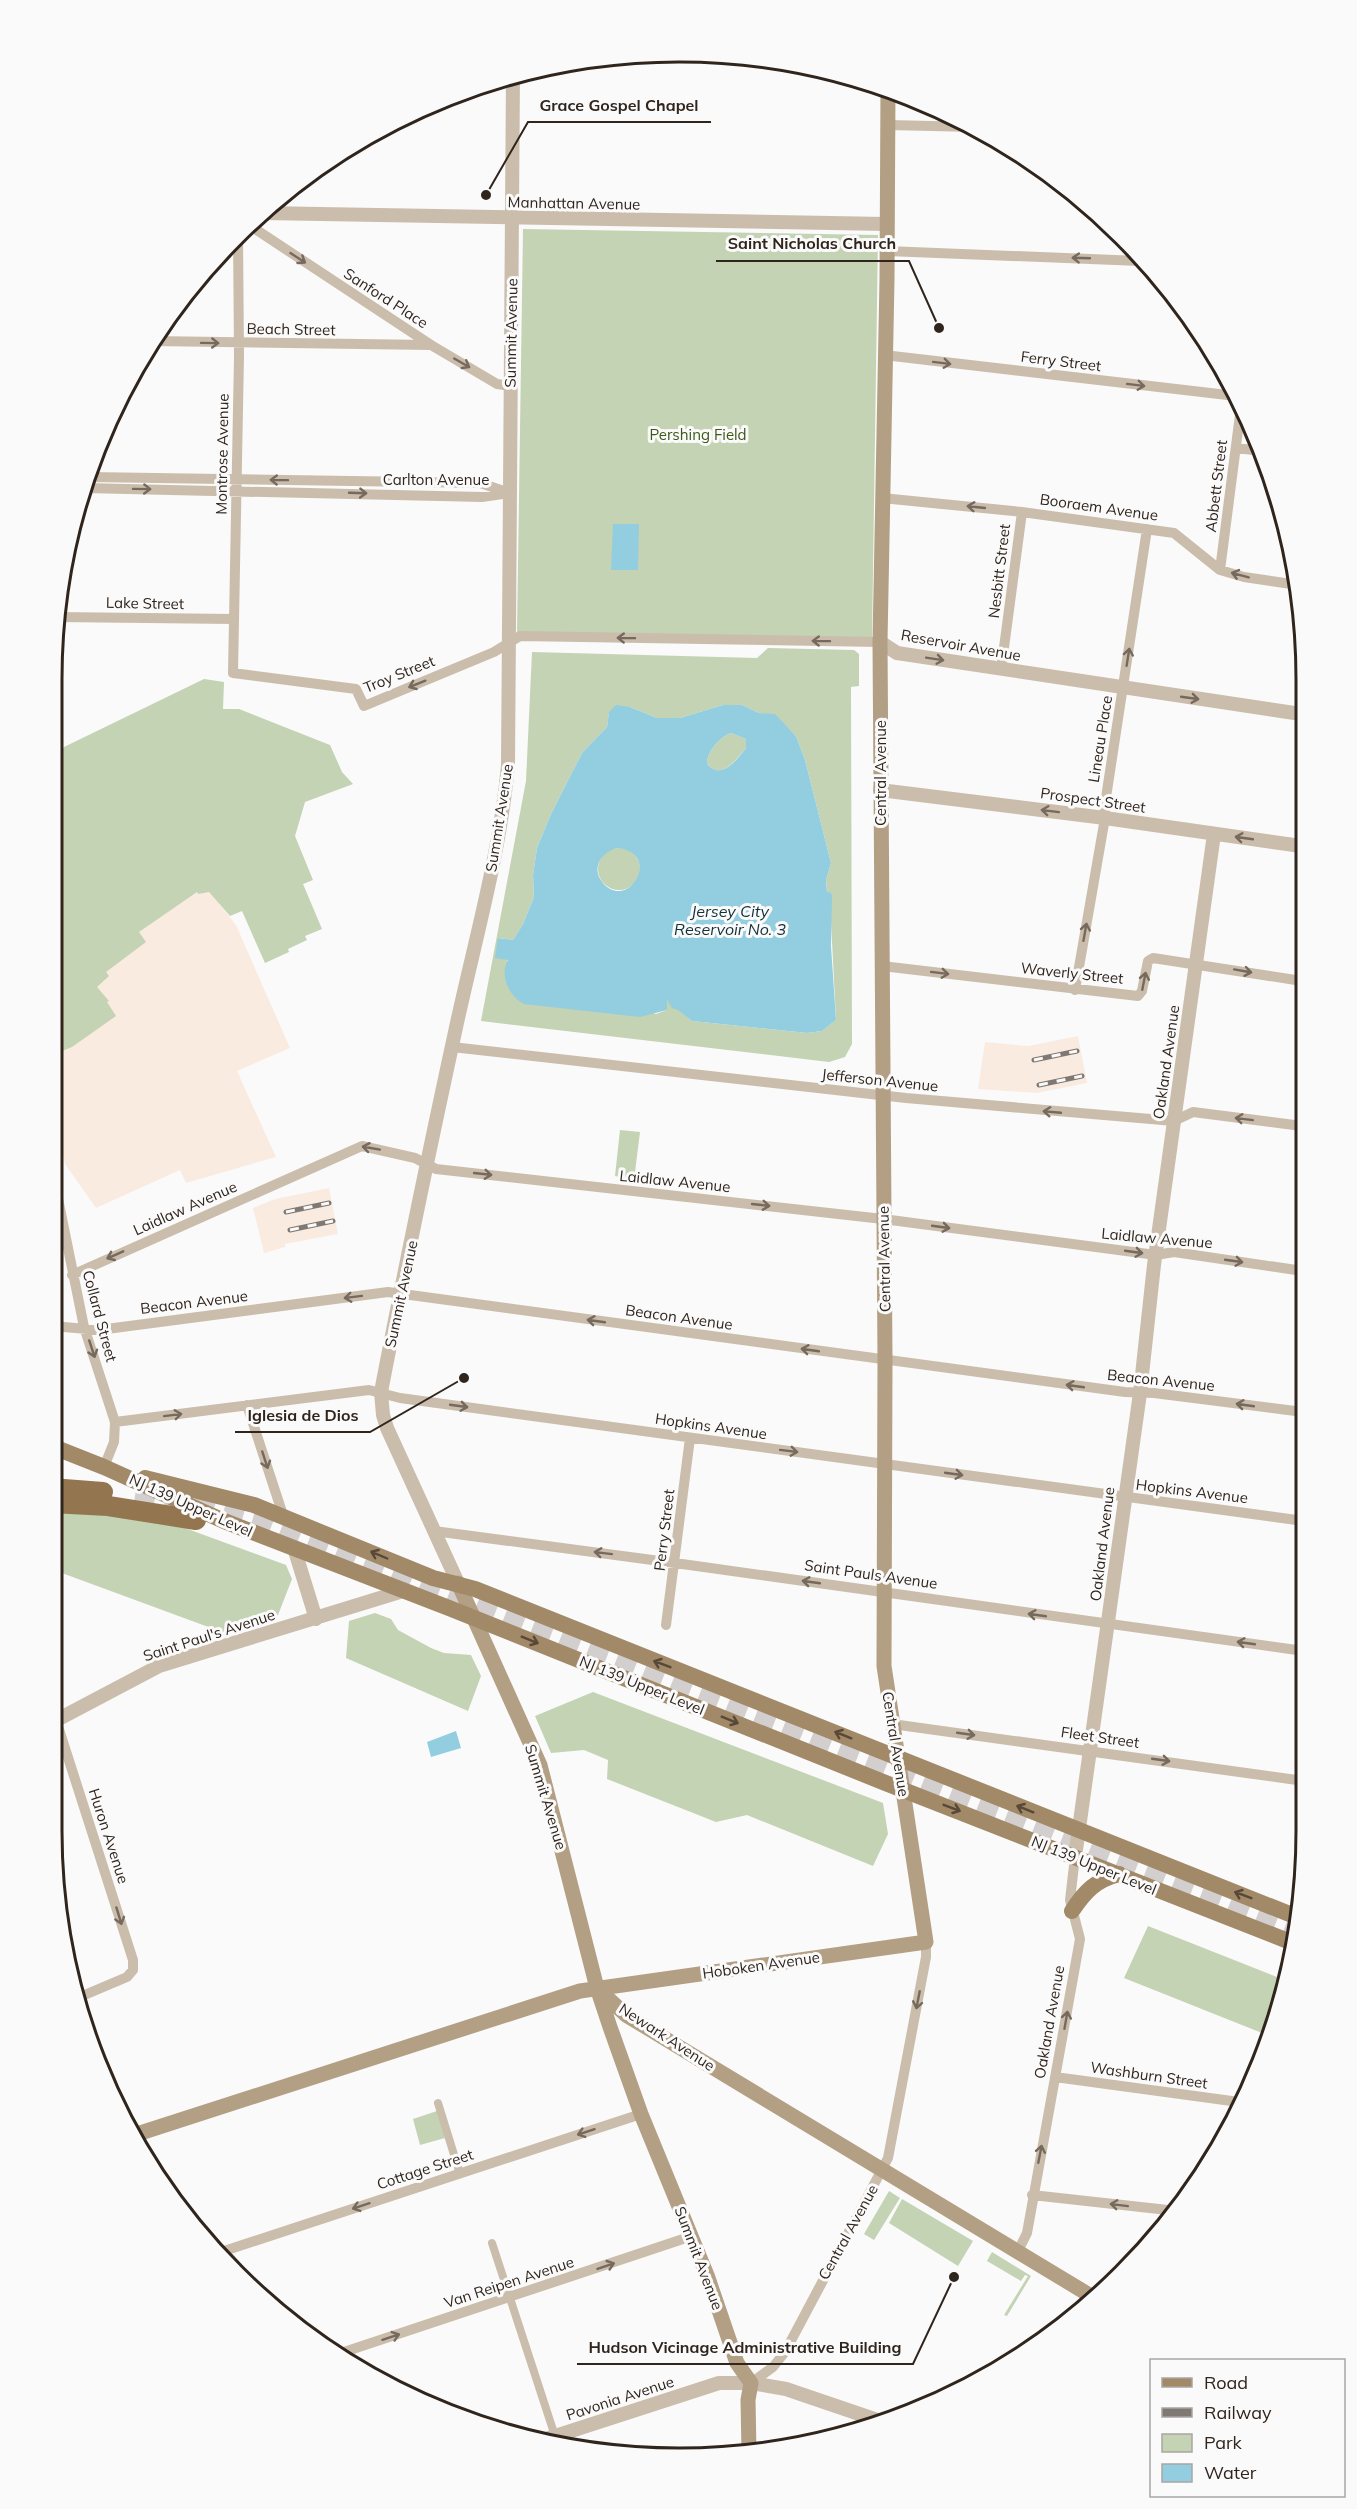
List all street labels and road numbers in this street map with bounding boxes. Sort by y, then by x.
street label: Manhattan Avenue [507,192,641,214]
street label: Sanford Place [340,264,432,332]
street label: Summit Avenue [501,278,521,388]
street label: Beach Street [246,319,336,339]
street label: Ferry Street [1020,347,1102,375]
street label: Montrose Avenue [211,393,233,515]
street label: Abbett Street [1201,439,1231,533]
street label: Carlton Avenue [383,470,489,489]
street label: Booraem Avenue [1039,489,1159,525]
street label: Nesbitt Street [984,523,1014,619]
street label: Lake Street [106,593,184,613]
street label: Reservoir Avenue [900,625,1022,665]
street label: Troy Street [361,651,437,697]
street label: Lineau Place [1084,694,1116,784]
street label: Central Avenue [871,720,890,826]
street label: Summit Avenue [481,763,517,873]
street label: Prospect Street [1039,783,1147,817]
street label: Waverly Street [1020,958,1124,988]
street label: Oakland Avenue [1149,1004,1183,1120]
street label: Jefferson Avenue [821,1064,939,1096]
street label: Laidlaw Avenue [619,1166,731,1196]
street label: Laidlaw Avenue [130,1177,240,1239]
street label: Central Avenue [874,1206,894,1312]
street label: Laidlaw Avenue [1101,1224,1213,1252]
street label: Summit Avenue [380,1239,422,1349]
street label: Collard Street [79,1268,121,1364]
street label: Beacon Avenue [139,1286,249,1318]
street label: Beacon Avenue [624,1300,734,1334]
street label: Beacon Avenue [1106,1365,1216,1395]
street label: Hopkins Avenue [654,1409,768,1443]
street label: NJ 139 Upper Level [126,1469,256,1541]
street label: Hopkins Avenue [1135,1475,1249,1507]
street label: Oakland Avenue [1086,1486,1118,1602]
street label: Perry Street [650,1488,678,1572]
street label: Saint Pauls Avenue [803,1555,939,1593]
street label: Saint Paul's Avenue [141,1605,277,1665]
street label: NJ 139 Upper Level [577,1651,707,1719]
street label: Central Avenue [878,1690,914,1798]
street label: Fleet Street [1060,1722,1140,1752]
street label: Summit Avenue [521,1742,571,1852]
street label: Huron Avenue [85,1786,133,1886]
street label: NJ 139 Upper Level [1029,1831,1159,1899]
street label: Hoboken Avenue [701,1947,821,1983]
street label: Oakland Avenue [1030,1964,1068,2080]
street label: Newark Avenue [615,1999,719,2075]
street label: Washburn Street [1089,2057,1209,2093]
street label: Cottage Street [374,2144,476,2194]
street label: Central Avenue [814,2181,882,2283]
street label: Summit Avenue [671,2204,727,2312]
street label: Van Reipen Avenue [442,2252,576,2312]
street label: Pavonia Avenue [564,2372,676,2424]

